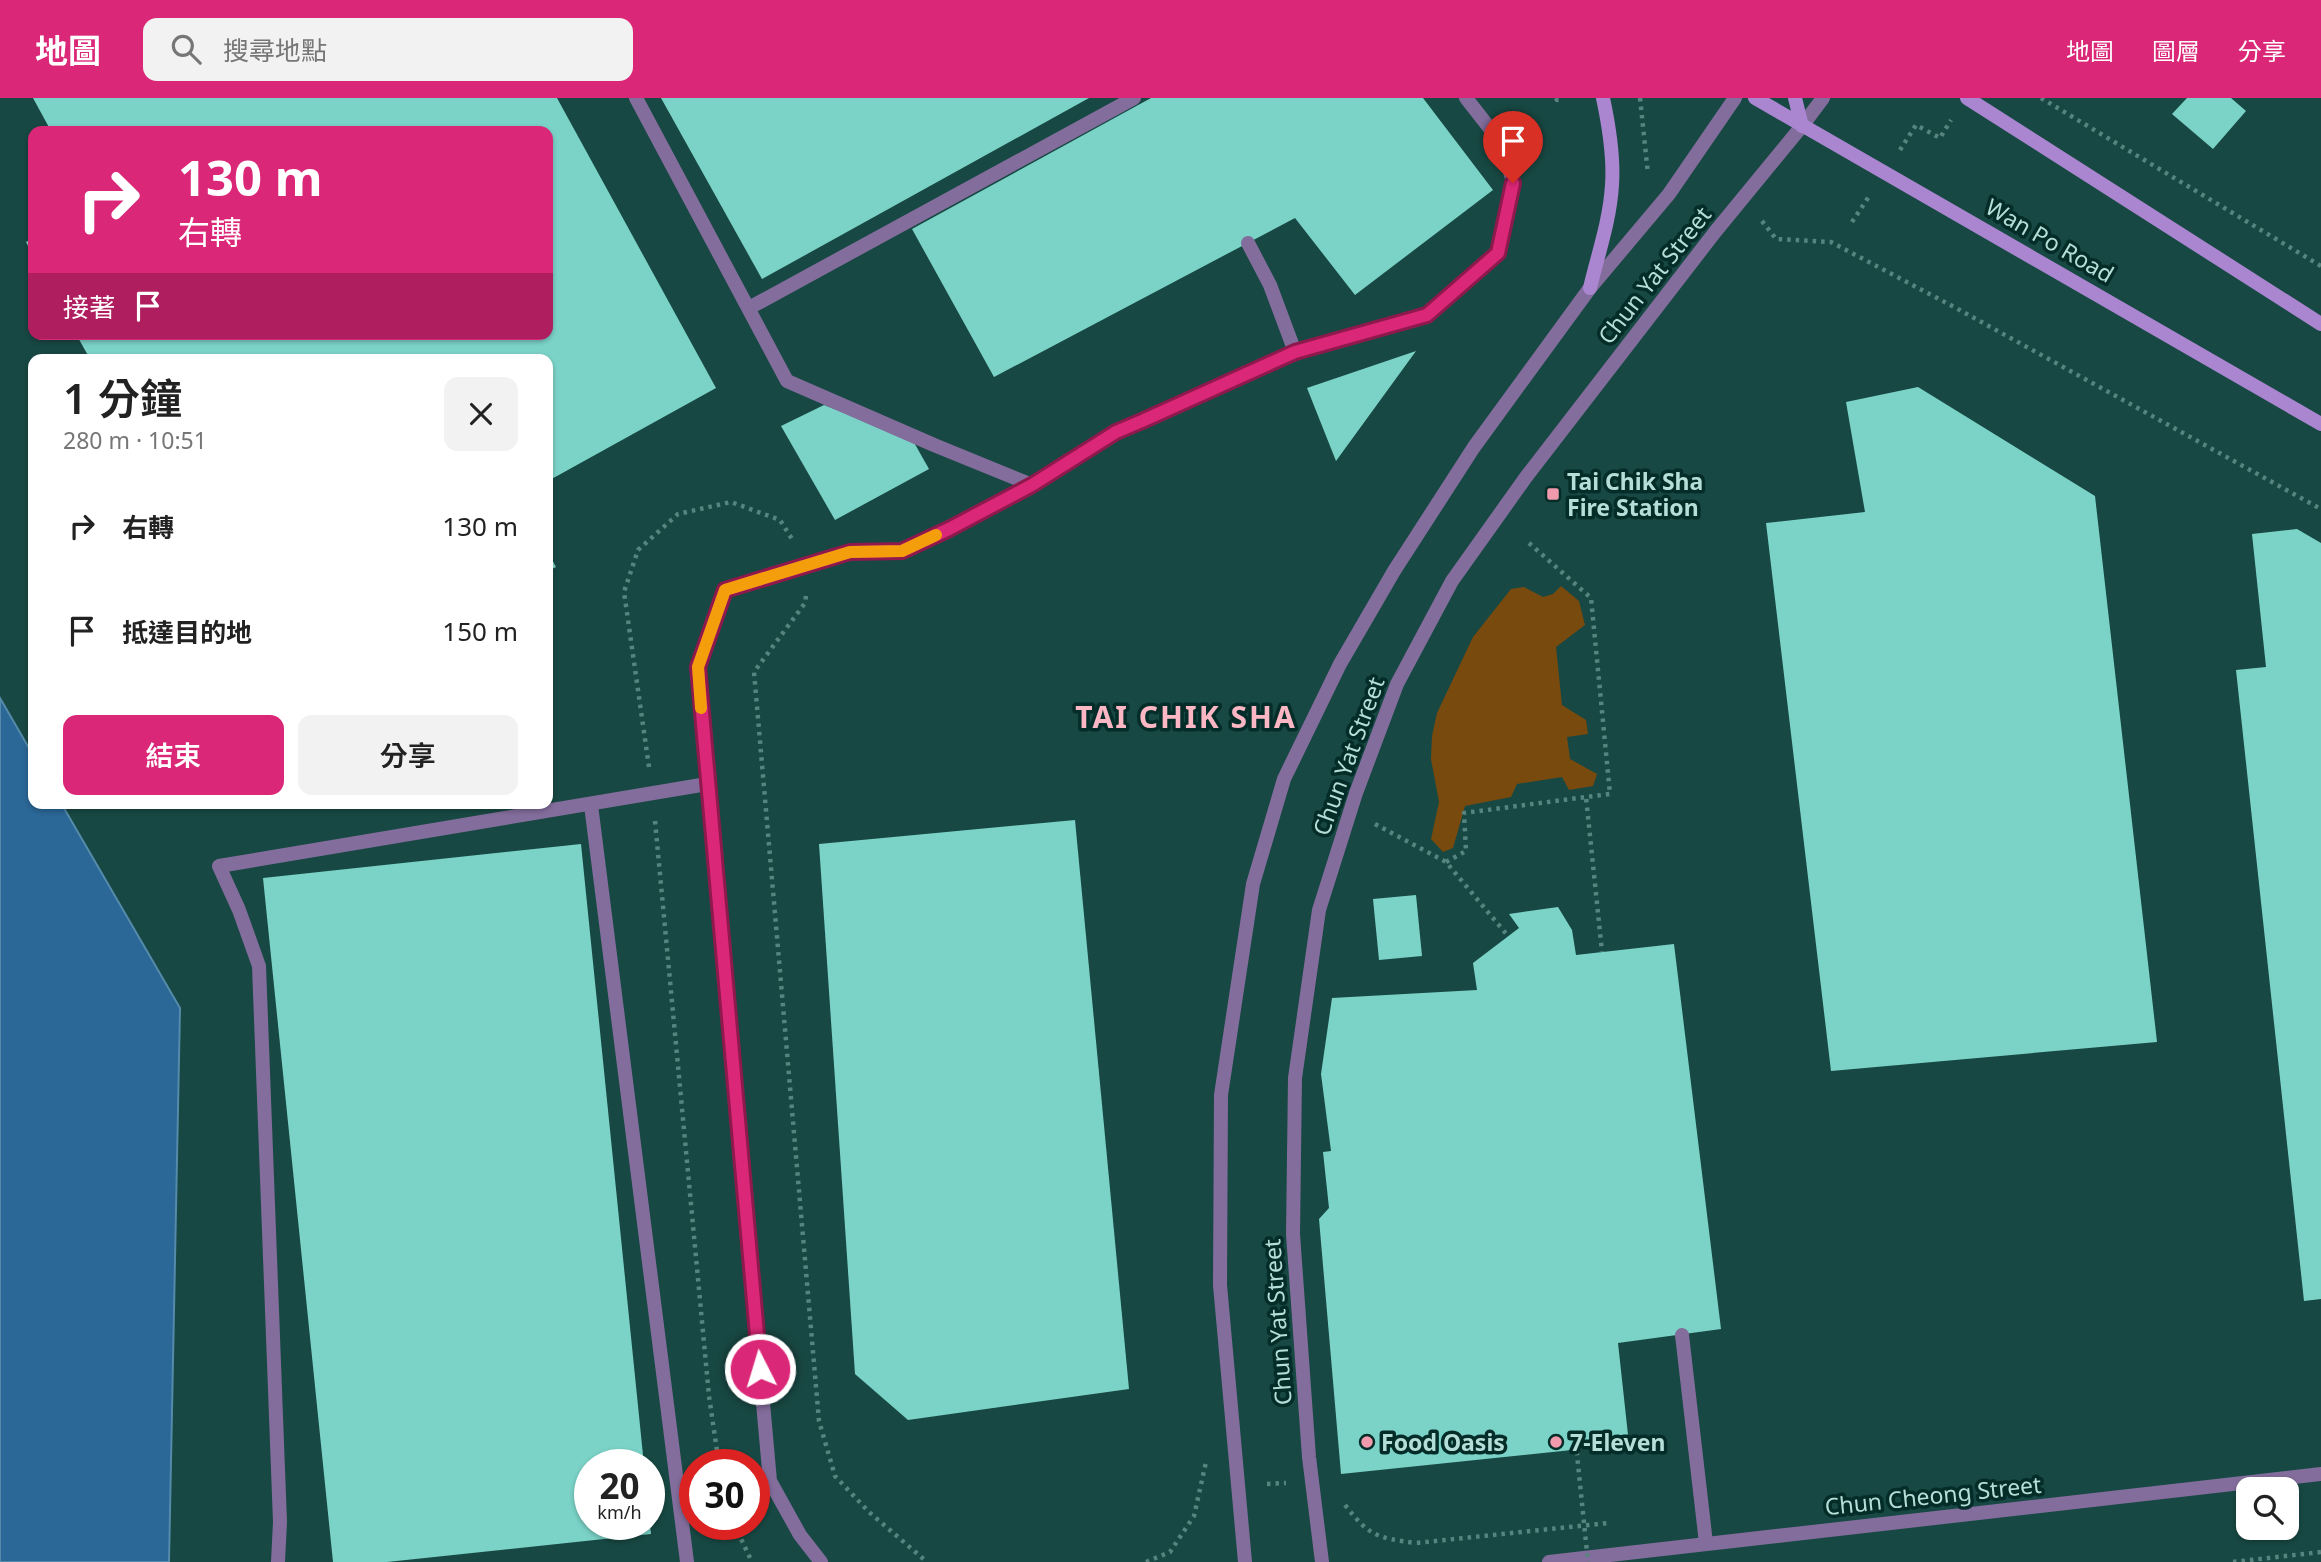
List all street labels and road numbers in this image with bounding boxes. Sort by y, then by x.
street label: Wan Po Road [1980,190,2120,290]
street label: Chun Yat Street [1590,200,1718,350]
street label: Chun Yat Street [1305,672,1391,840]
street label: Chun Yat Street [1255,1238,1299,1406]
street label: Chun Cheong Street [1823,1468,2043,1522]

